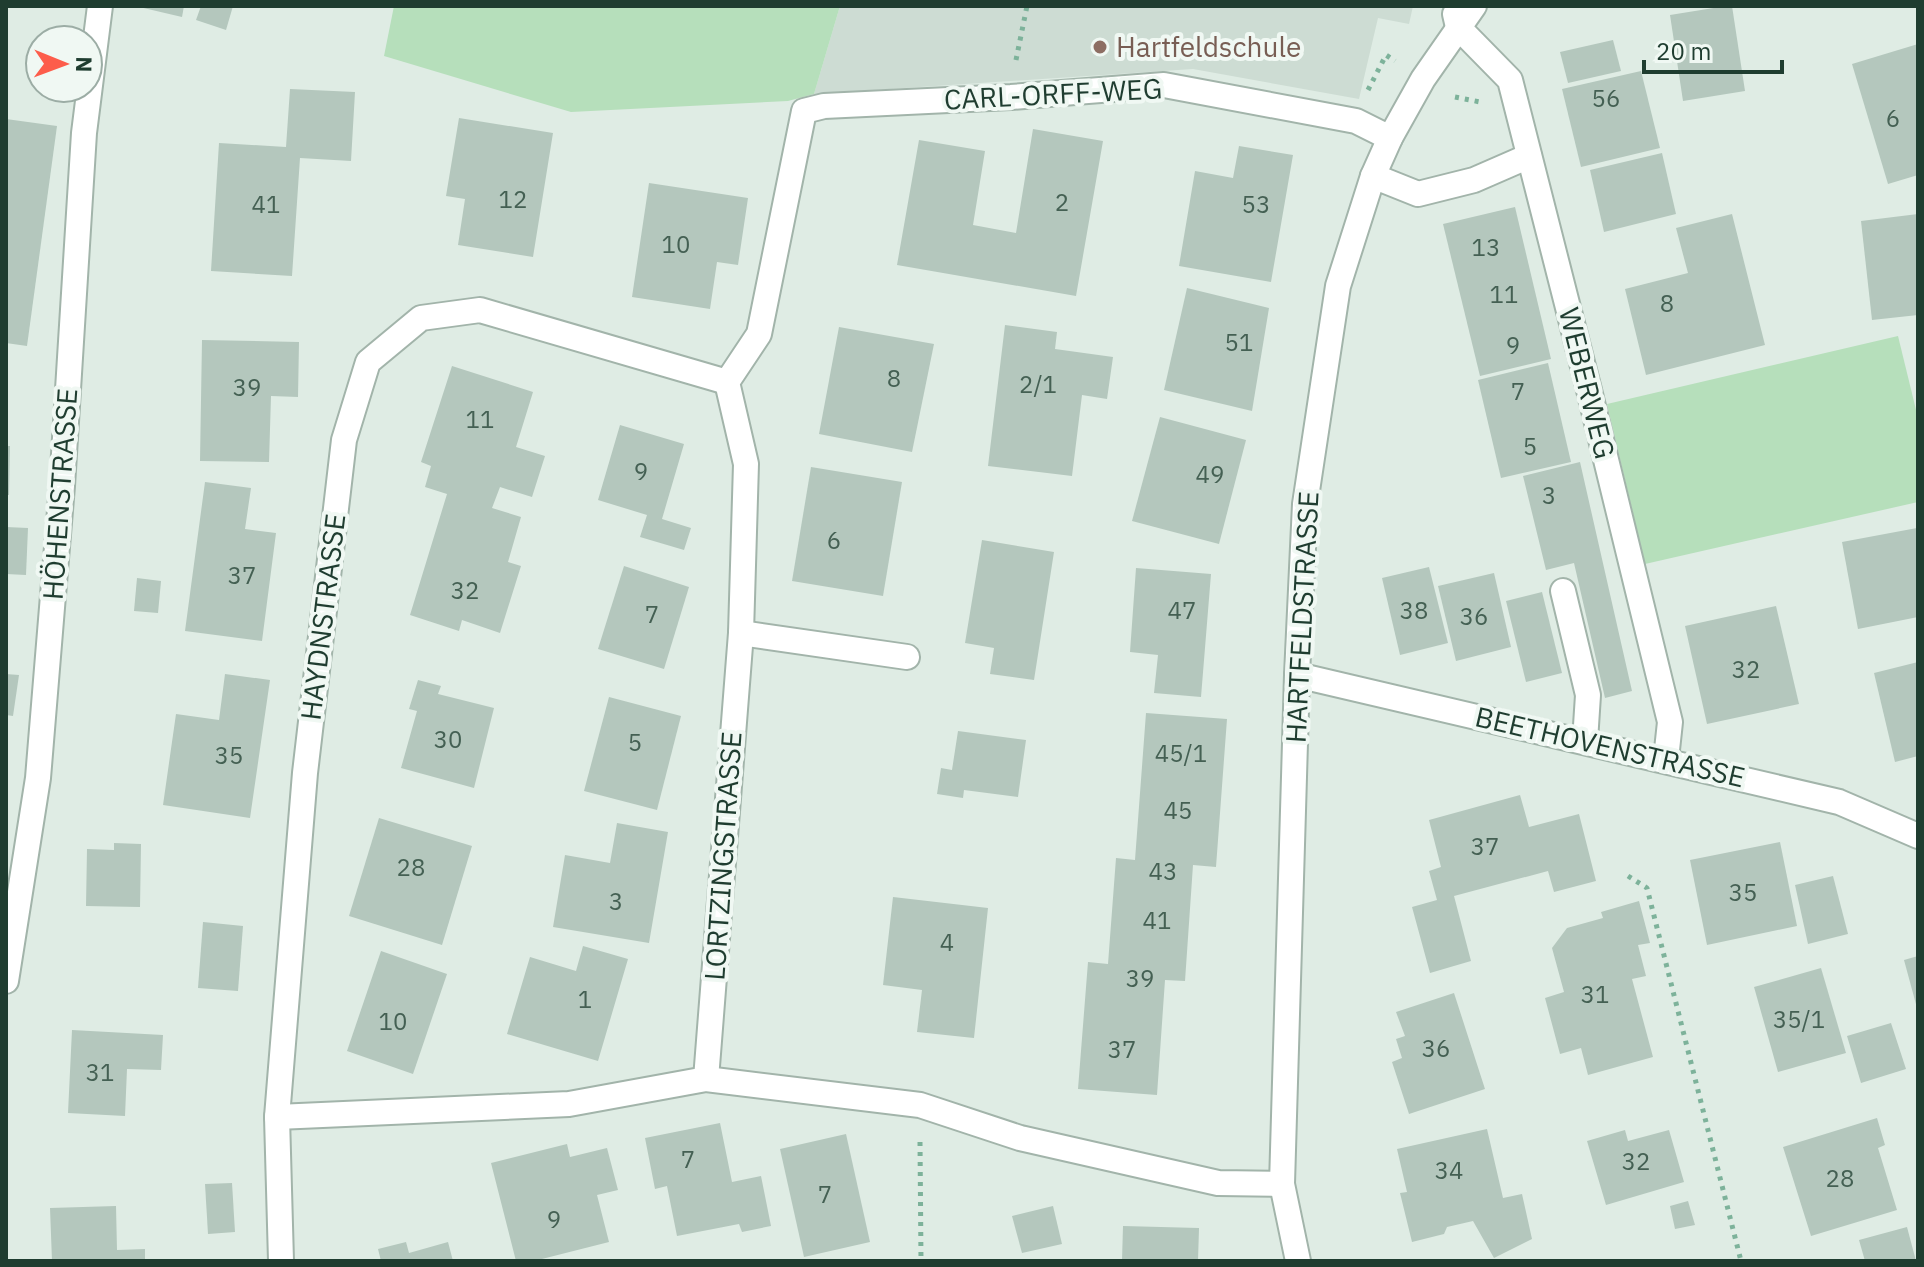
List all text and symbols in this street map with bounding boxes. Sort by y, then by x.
north arrow [24,24,104,104]
scale bar [1644,24,1782,74]
place label: Hartfeldschule [1116,28,1301,65]
text: 20 m [1656,35,1711,67]
marker: Hartfeldschule [1091,38,1109,56]
text: N [70,56,99,73]
street label: CARL-ORFF-WEG [943,69,1163,118]
house number: 56 [1592,82,1620,114]
house number: 6 [1886,102,1900,134]
house number: 12 [499,183,527,215]
house number: 2 [1055,186,1069,218]
house number: 41 [252,188,280,220]
house number: 53 [1242,188,1270,220]
house number: 10 [662,228,690,260]
house number: 13 [1472,231,1500,263]
house number: 11 [1490,278,1518,310]
house number: 8 [1660,287,1674,319]
street label: WEBERWEG [1551,304,1624,462]
house number: 51 [1225,326,1253,358]
house number: 9 [1506,329,1520,361]
house number: 8 [887,362,901,394]
house number: 2/1 [1019,368,1057,400]
house number: 39 [233,371,261,403]
house number: 7 [1511,375,1525,407]
street label: HÖHENSTRASSE [34,387,85,601]
house number: 11 [466,403,494,435]
house number: 5 [1523,430,1537,462]
house number: 9 [634,455,648,487]
house number: 49 [1196,458,1224,490]
house number: 3 [1542,479,1556,511]
street label: HARTFELDSTRASSE [1276,490,1327,744]
street label: HAYDNSTRASSE [291,512,354,722]
house number: 6 [827,524,841,556]
house number: 37 [228,559,256,591]
house number: 32 [451,574,479,606]
house number: 47 [1168,594,1196,626]
house number: 38 [1400,594,1428,626]
house number: 7 [645,598,659,630]
house number: 36 [1460,600,1488,632]
house number: 32 [1732,653,1760,685]
street label: BEETHOVENSTRASSE [1472,697,1749,796]
house number: 30 [434,723,462,755]
house number: 5 [628,726,642,758]
street label: LORTZINGSTRASSE [695,730,750,982]
house number: 45/1 [1155,737,1207,769]
house number: 35 [215,739,243,771]
house number: 45 [1164,794,1192,826]
house number: 37 [1471,830,1499,862]
house number: 28 [397,851,425,883]
house number: 43 [1149,855,1177,887]
house number: 35 [1729,876,1757,908]
house number: 3 [609,885,623,917]
house number: 41 [1143,904,1171,936]
house number: 4 [940,926,954,958]
house number: 39 [1126,962,1154,994]
house number: 31 [1581,978,1609,1010]
house number: 1 [578,983,592,1015]
house number: 35/1 [1773,1003,1825,1035]
house number: 10 [379,1005,407,1037]
house number: 36 [1422,1032,1450,1064]
house number: 37 [1108,1033,1136,1065]
house number: 31 [86,1056,114,1088]
house number: 7 [681,1143,695,1175]
house number: 32 [1622,1145,1650,1177]
house number: 34 [1435,1154,1463,1186]
house number: 28 [1826,1162,1854,1194]
house number: 7 [818,1178,832,1210]
house number: 9 [547,1203,561,1235]

